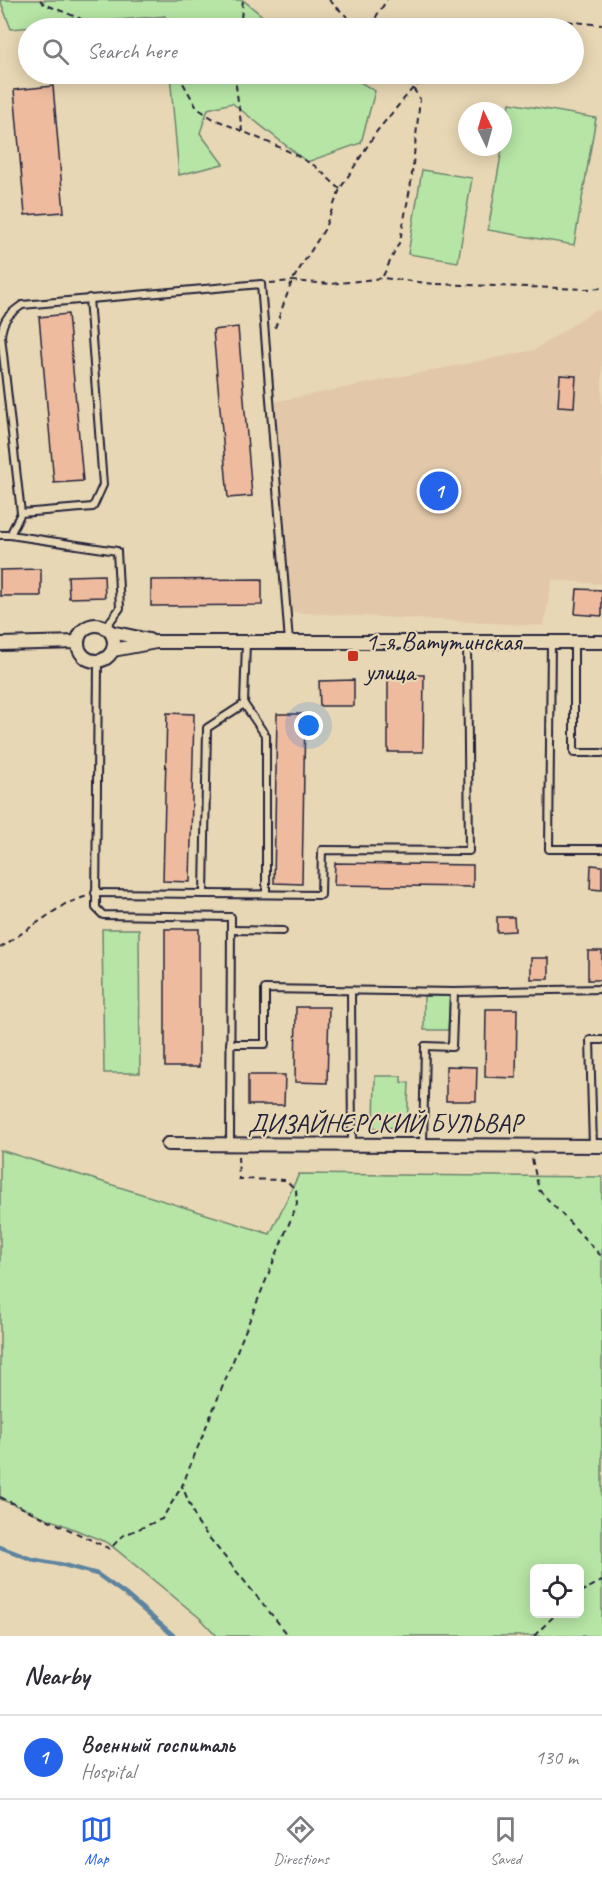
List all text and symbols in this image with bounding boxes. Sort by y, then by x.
search box [18,18,584,84]
icon: search [39,35,72,68]
text: Search here [87,37,177,65]
north arrow [458,102,512,156]
pin: 1 [420,468,458,514]
place label: 1-я Ватутинская улица [363,625,523,688]
marker: 1-я Ватутинская улица [346,649,360,663]
your location [294,711,323,740]
street label: ДИЗАЙНЕРСКИЙ БУЛЬВАР [248,1107,525,1140]
map controls [530,1564,584,1618]
button: locate [530,1564,584,1618]
text: Nearby [24,1659,89,1692]
text: Военный госпиталь [81,1731,235,1759]
text: 1 [39,1745,48,1770]
text: 130 m [535,1745,578,1770]
text: Hospital [81,1759,136,1784]
tab: Map [80,1813,113,1869]
tab: Directions [273,1813,329,1869]
tab: Saved [489,1813,522,1869]

